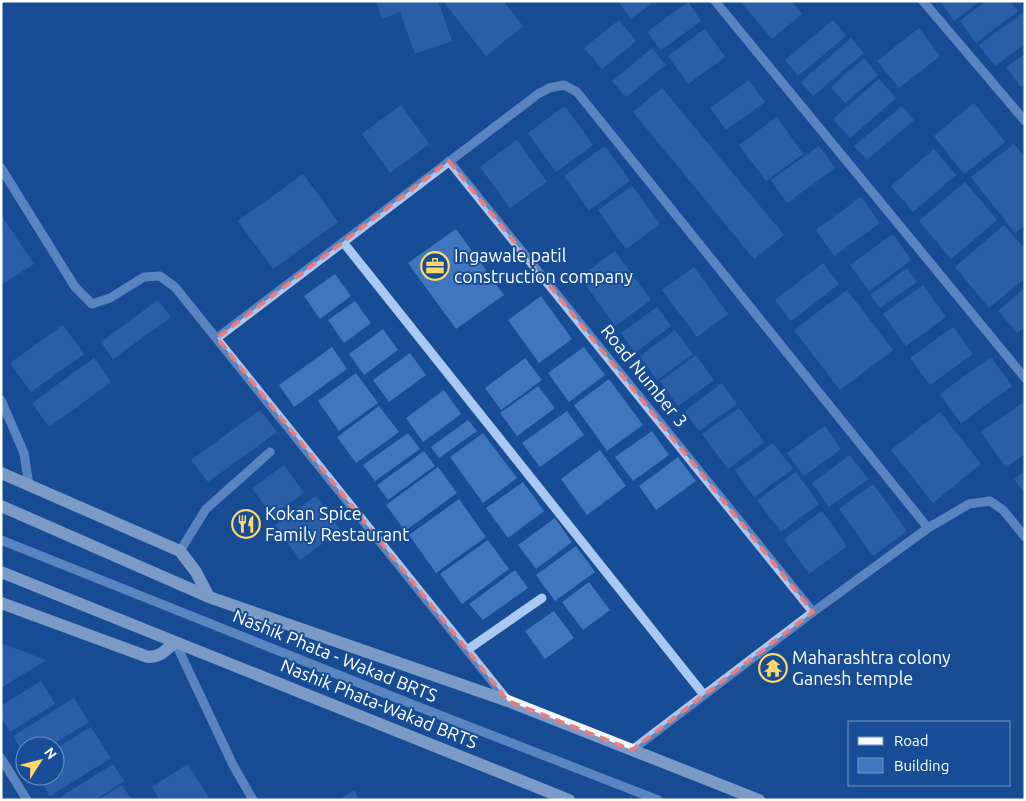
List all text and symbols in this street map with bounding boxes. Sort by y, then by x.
place label: Ingawale patil construction company [454,245,633,286]
office icon: Ingawale patil construction company [420,251,450,281]
street label: Road Number 3 [597,320,692,431]
place label: Kokan Spice Family Restaurant [265,503,409,544]
restaurant icon: Kokan Spice Family Restaurant [231,509,261,539]
street label: Nashik Phata - Wakad BRTS [230,605,440,705]
place label: Maharashtra colony Ganesh temple [792,647,951,688]
temple icon: Maharashtra colony Ganesh temple [758,653,788,683]
street label: Nashik Phata-Wakad BRTS [278,654,481,752]
legend [848,721,1011,786]
text: Road [894,732,929,749]
north arrow [15,736,65,786]
text: N [41,744,60,762]
text: Building [894,757,949,774]

